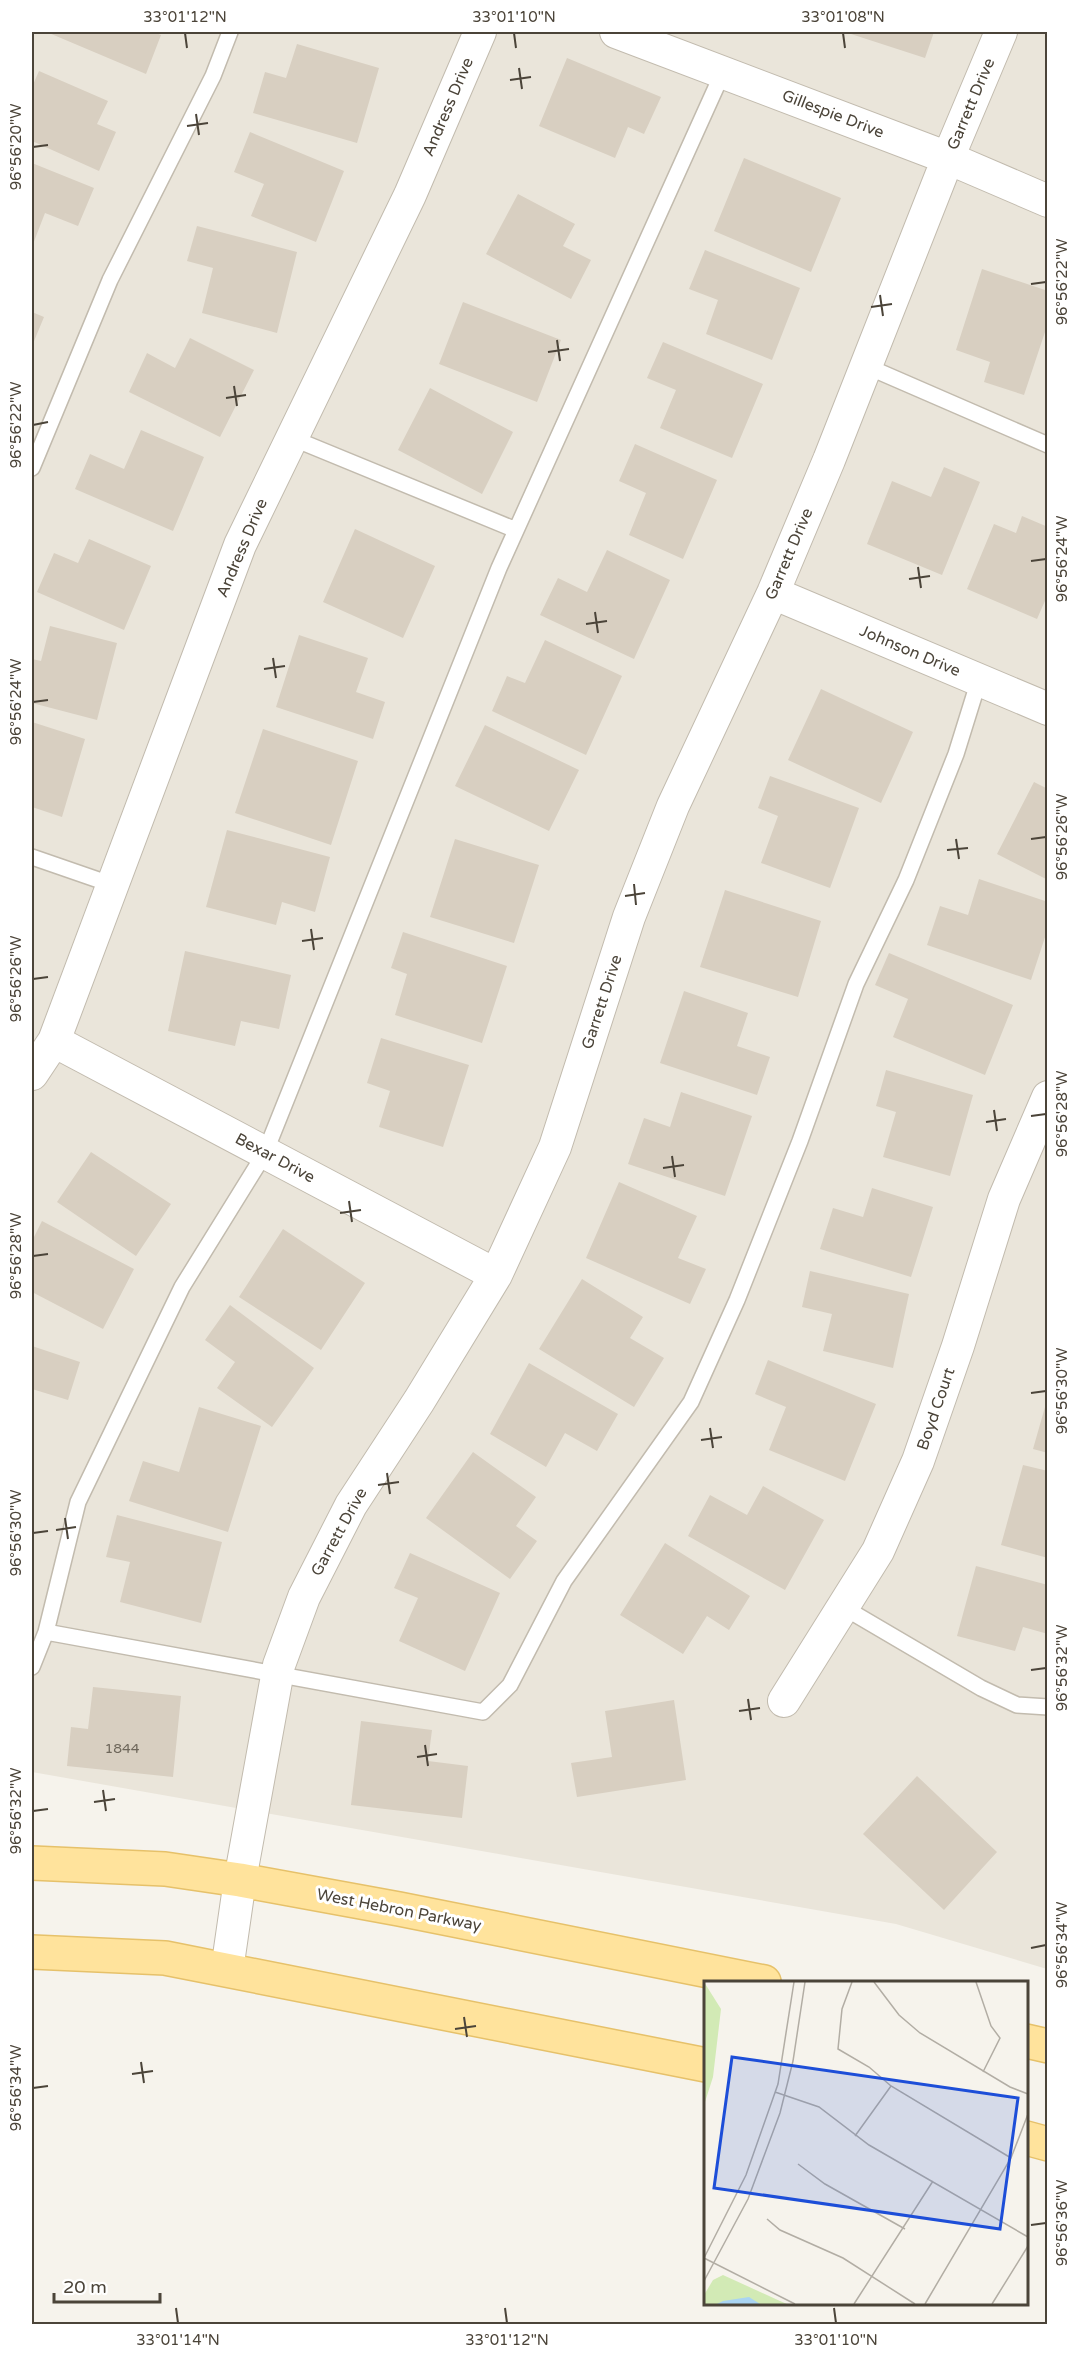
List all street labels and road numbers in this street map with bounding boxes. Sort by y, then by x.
street label: Andress Drive [418,55,478,159]
street label: Garrett Drive [943,55,999,153]
street label: Gillespie Drive [779,85,887,143]
street label: Andress Drive [212,496,272,600]
street label: Garrett Drive [761,505,817,603]
street label: Johnson Drive [857,621,963,681]
street label: Garrett Drive [577,952,627,1052]
street label: Bexar Drive [232,1129,318,1187]
street label: Boyd Court [913,1365,959,1453]
street label: Garrett Drive [307,1484,371,1580]
street label: West Hebron Parkway [315,1884,483,1936]

